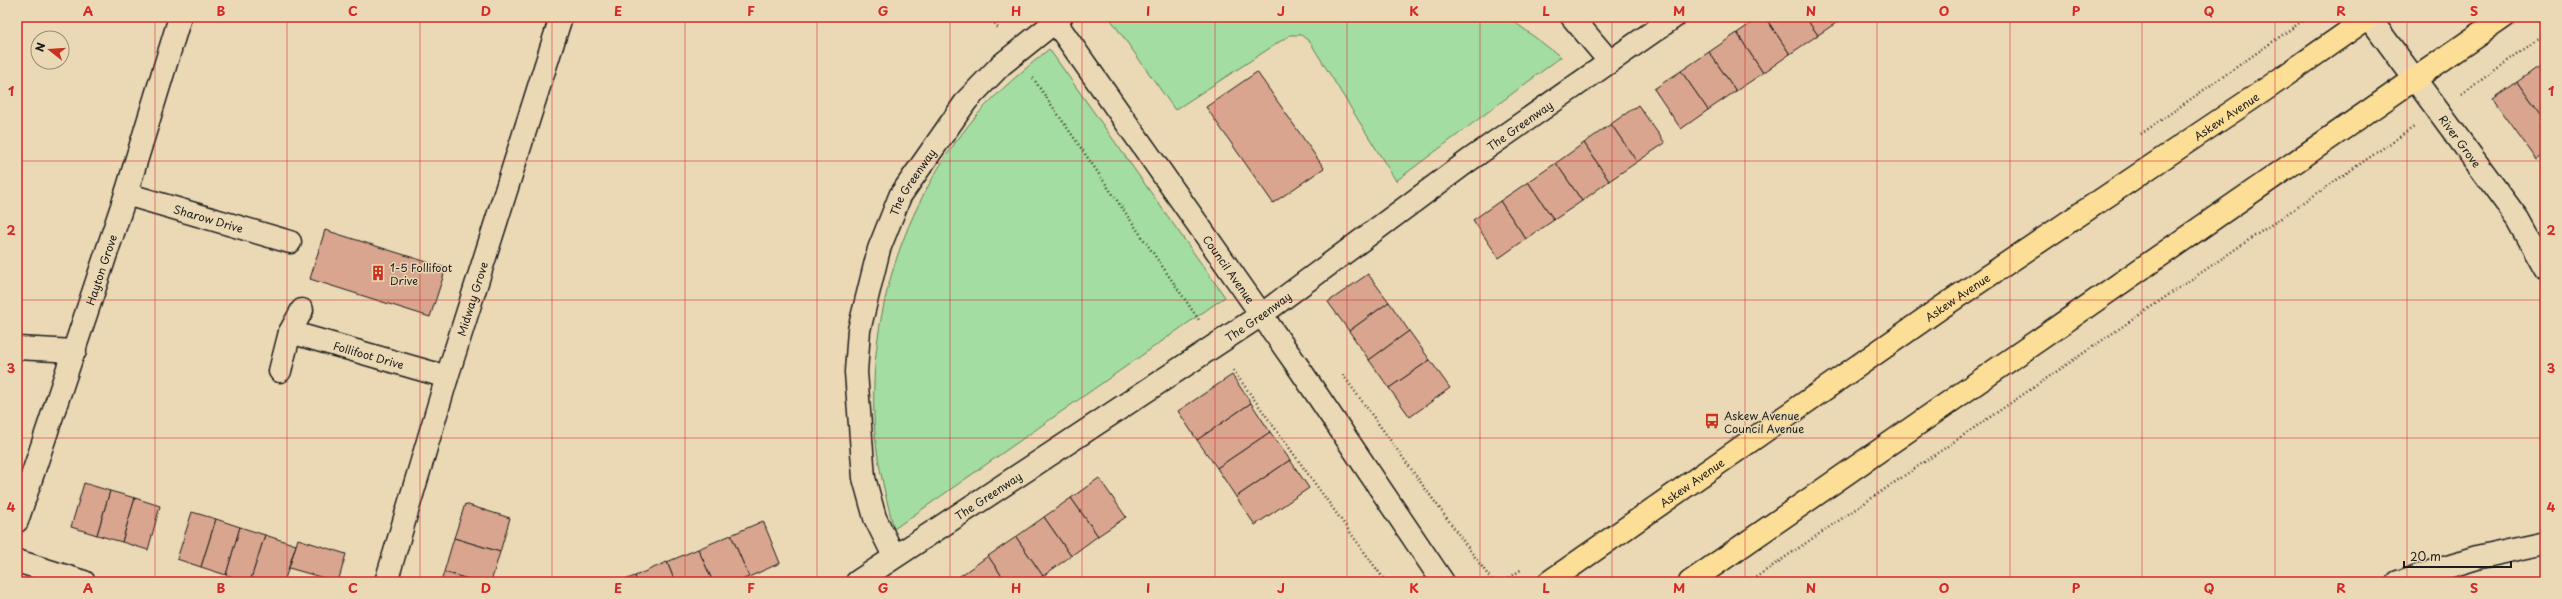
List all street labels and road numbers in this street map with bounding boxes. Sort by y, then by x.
street label: Askew Avenue [2190,88,2262,144]
street label: The Greenway [1483,96,1556,154]
street label: River Grove [2435,111,2486,171]
street label: The Greenway [885,145,939,218]
street label: Sharow Drive [172,200,246,236]
street label: Council Avenue [1199,231,1259,307]
street label: Hayton Grove [81,232,121,307]
street label: Midway Grove [452,259,492,338]
street label: Askew Avenue [1921,269,1993,325]
street label: The Greenway [1221,287,1294,345]
street label: Follifoot Drive [331,336,406,373]
street label: Askew Avenue [1656,454,1727,511]
street label: The Greenway [951,467,1025,524]

